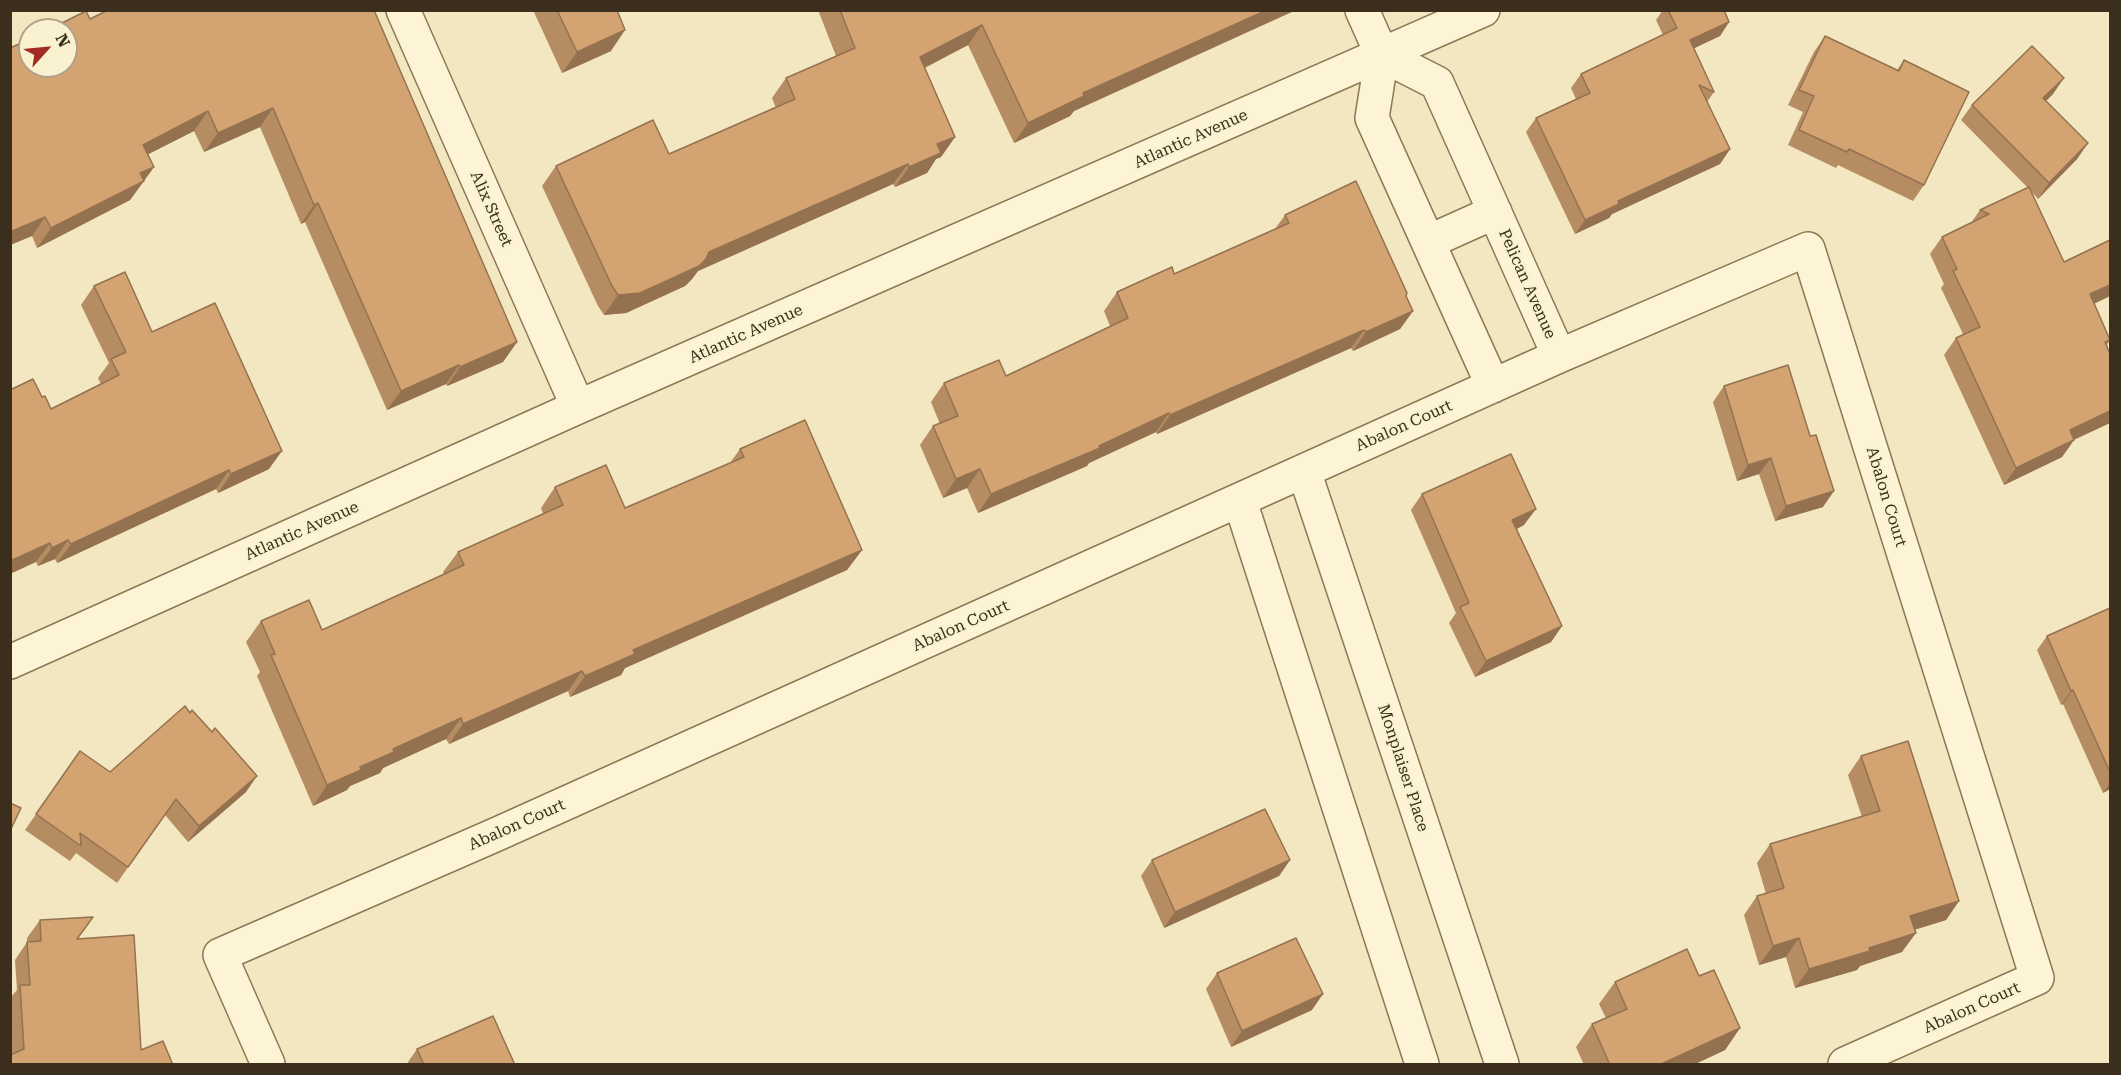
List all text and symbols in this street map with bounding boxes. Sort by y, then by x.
north arrow [18,18,78,78]
text: N [51,31,74,50]
street label: Atlantic Avenue [1131,105,1251,173]
street label: Alix Street [466,168,516,250]
street label: Pelican Avenue [1494,226,1560,342]
street label: Atlantic Avenue [686,300,806,368]
street label: Abalon Court [1353,396,1455,456]
street label: Abalon Court [1862,445,1910,549]
street label: Atlantic Avenue [242,497,362,565]
street label: Abalon Court [910,596,1012,656]
street label: Monplaiser Place [1373,702,1433,834]
street label: Abalon Court [466,795,568,855]
street label: Abalon Court [1921,978,2023,1038]

